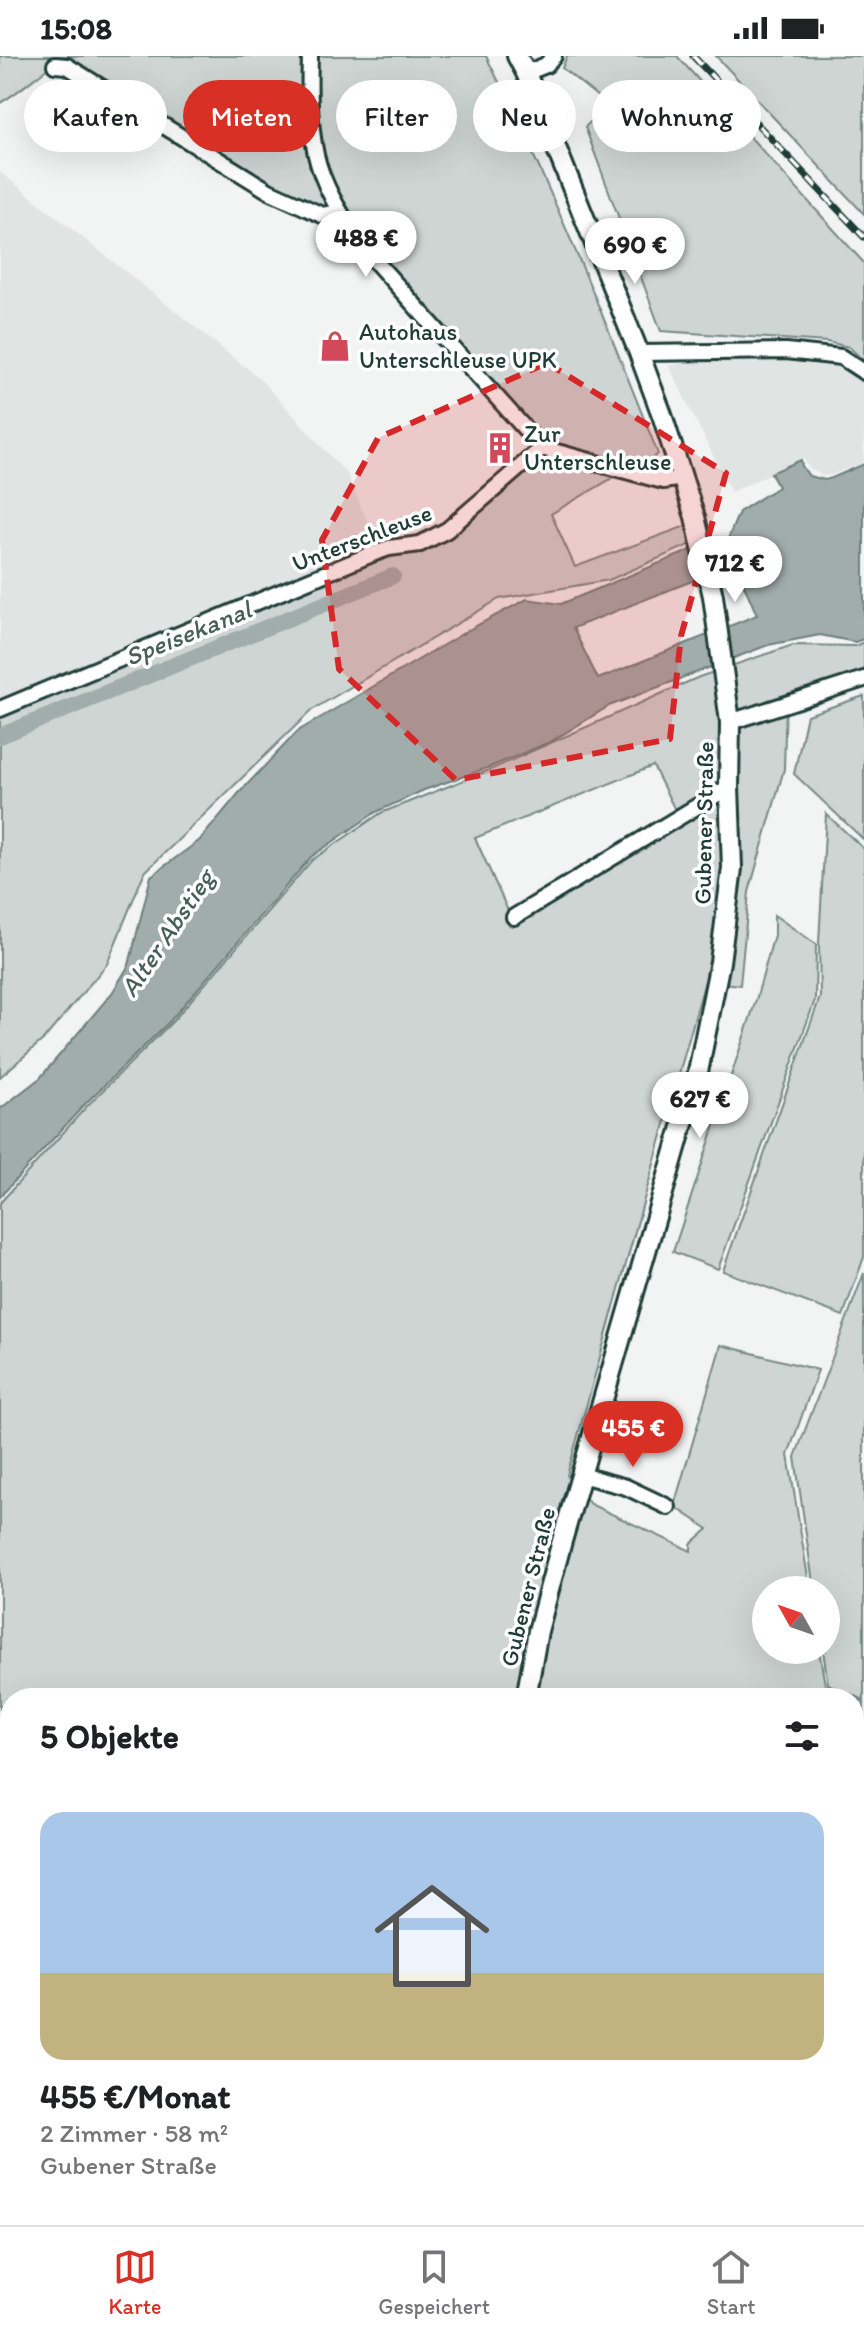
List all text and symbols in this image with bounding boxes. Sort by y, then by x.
text: 15:08 [40,10,112,47]
chip: Kaufen [24,80,167,152]
chip: Mieten [183,80,320,152]
chip: Filter [336,80,457,152]
chip: Neu [473,80,576,152]
chip: Wohnung [592,80,761,152]
pin: 488 € [310,211,422,279]
pin: 690 € [579,218,691,286]
text: 488 € [334,221,398,253]
text: 690 € [603,228,667,260]
place label: Autohaus Unterschleuse UPK [359,317,557,374]
shop icon: Autohaus Unterschleuse UPK [318,329,352,363]
place label: Zur Unterschleuse [524,419,671,476]
building icon: Zur Unterschleuse [483,431,517,465]
street label: Unterschleuse [288,498,436,577]
pin: 712 € [679,536,791,604]
text: 712 € [705,546,765,578]
water label: Speisekanal [120,593,257,673]
street label: Gubener Straße [688,741,719,905]
water label: Alter Abstieg [113,861,223,1003]
pin: 627 € [644,1072,756,1140]
text: 627 € [669,1082,731,1114]
pin: 455 € [577,1401,689,1469]
text: 455 € [601,1411,665,1443]
street label: Gubener Straße [494,1504,561,1670]
north arrow [752,1576,840,1664]
map controls [752,1576,840,1664]
icon: filters [780,1714,824,1758]
text: 5 Objekte [40,1716,179,1757]
icon: home [360,1864,504,2008]
text: 455 €/Monat [40,2076,230,2117]
text: 2 Zimmer · 58 m² [40,2117,228,2149]
text: Gubener Straße [40,2149,217,2181]
tab: Karte [108,2245,161,2320]
tab: Gespeichert [378,2245,490,2320]
tab: Start [707,2245,756,2320]

